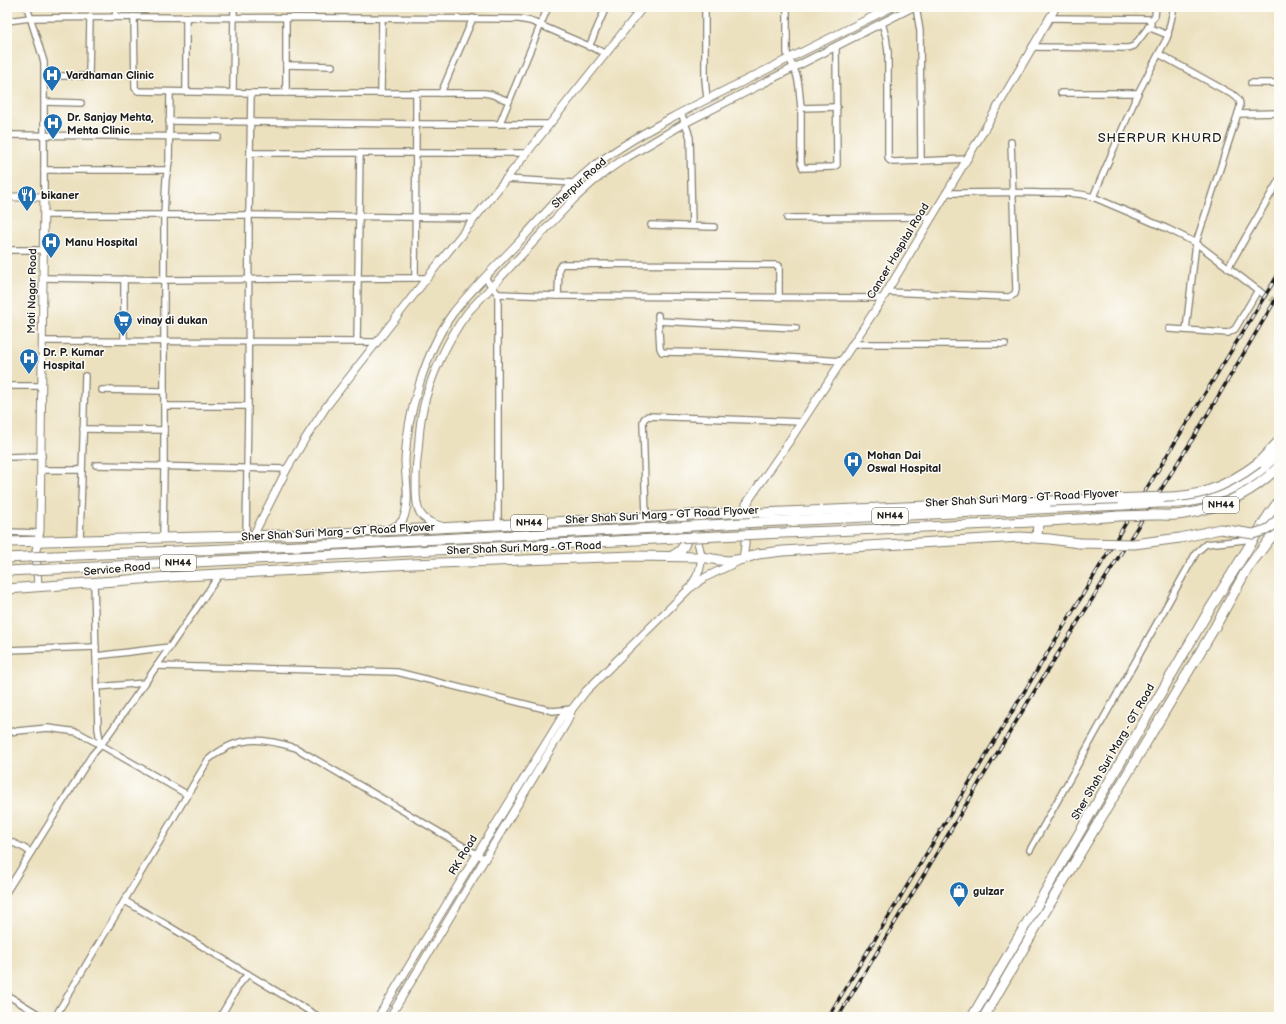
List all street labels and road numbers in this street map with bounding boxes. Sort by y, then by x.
street label: Sherpur Road [549,155,609,211]
street label: Cancer Hospital Road [864,201,932,301]
street label: Moti Nagar Road [25,248,39,334]
street label: Sher Shah Suri Marg - GT Road Flyover [925,486,1120,510]
road number: NH44 [1203,497,1239,513]
street label: Sher Shah Suri Marg - GT Road Flyover [565,503,760,527]
road number: NH44 [872,508,908,524]
road number: NH44 [511,515,547,531]
street label: Sher Shah Suri Marg - GT Road Flyover [241,520,436,544]
street label: Sher Shah Suri Marg - GT Road [446,539,602,557]
road number: NH44 [160,555,196,571]
street label: Service Road [83,560,151,578]
street label: Sher Shah Suri Marg - GT Road [1069,682,1157,822]
street label: RK Road [446,833,480,877]

